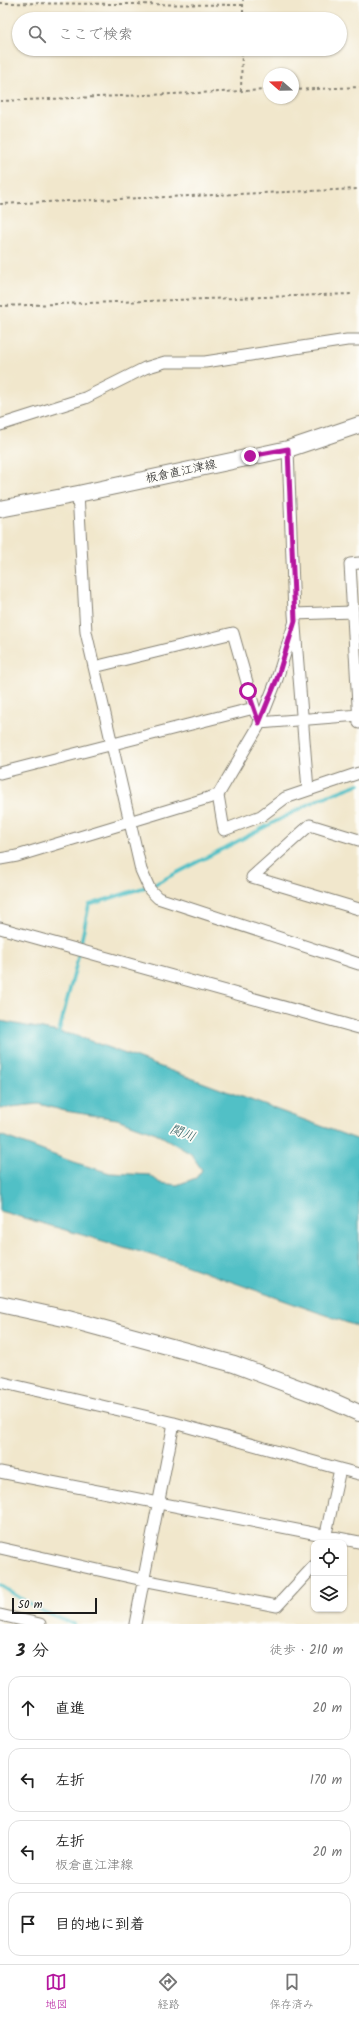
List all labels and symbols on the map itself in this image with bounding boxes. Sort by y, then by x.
north arrow [263,68,299,104]
route end [241,447,259,465]
street label: 板倉直江津線 [144,455,218,488]
route start [239,682,257,700]
water label: 関川 [167,1119,198,1148]
scale bar [12,1596,97,1615]

